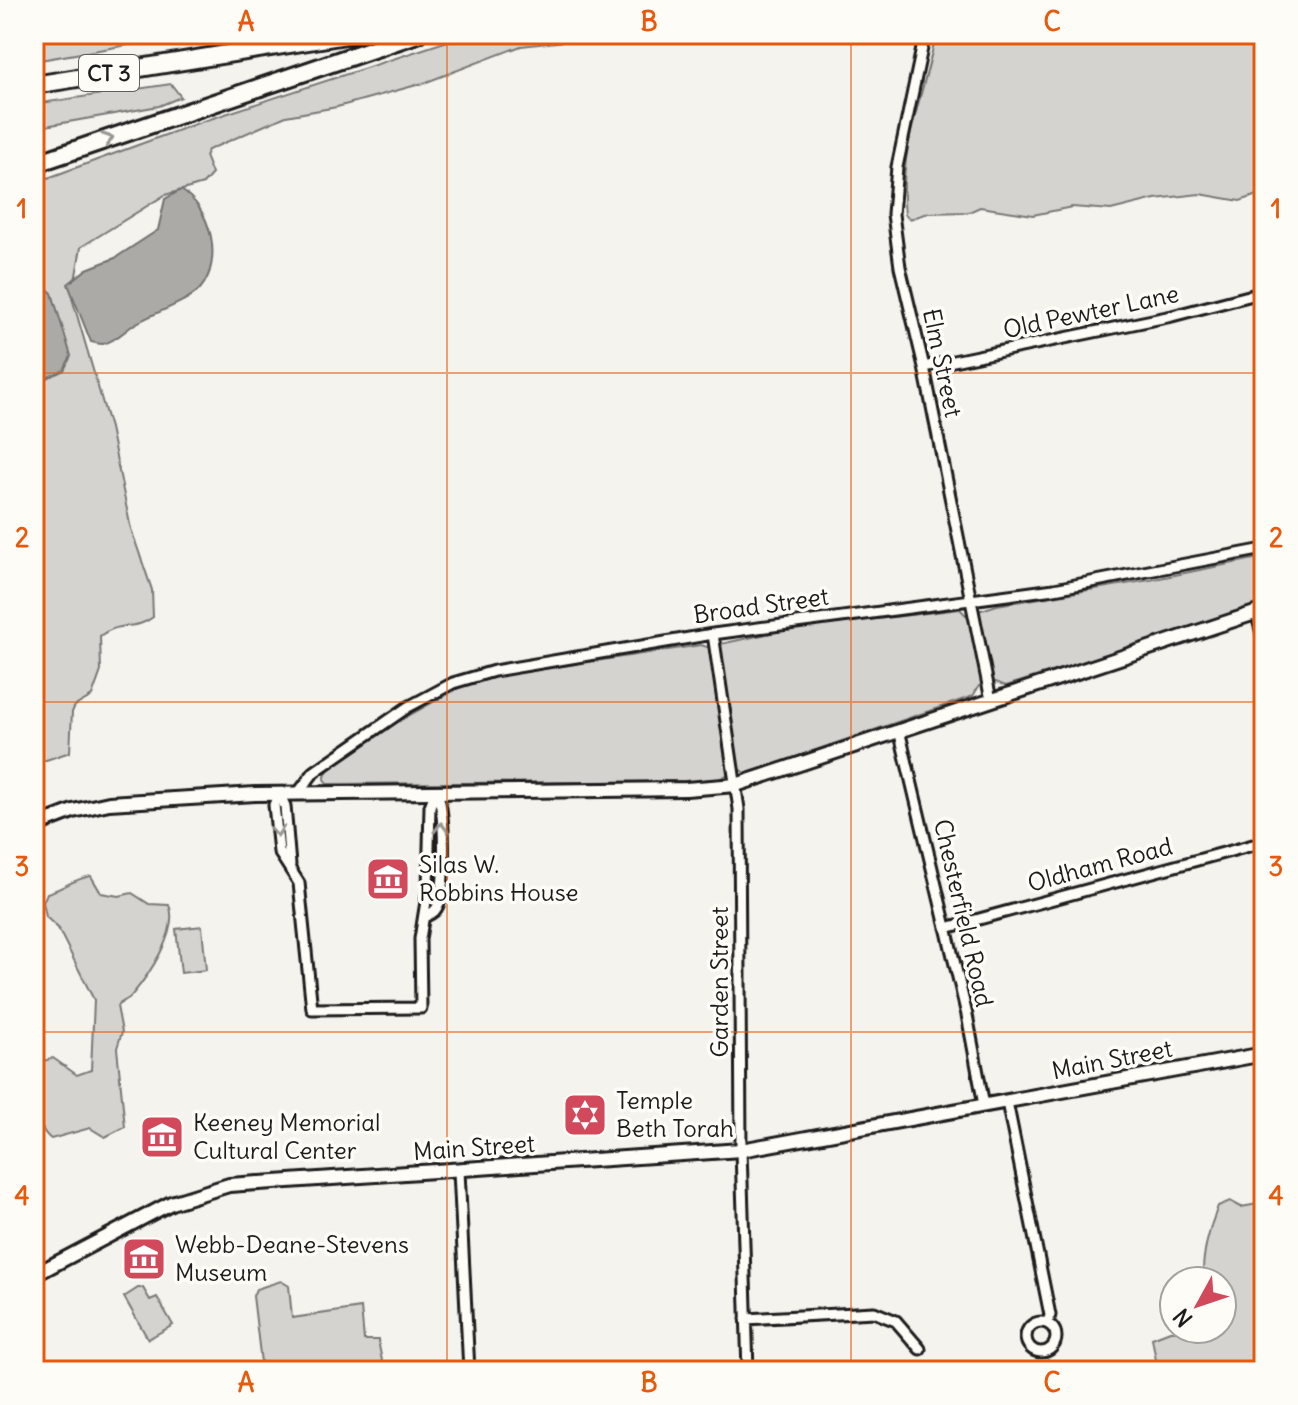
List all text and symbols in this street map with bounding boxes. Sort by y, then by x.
text: A [238,5,255,38]
text: B [640,5,658,38]
text: C [1043,5,1061,38]
road number: CT 3 [79,55,139,91]
one-way arrow [100,132,114,148]
text: 1 [17,192,27,225]
text: 1 [1271,192,1281,225]
street label: Old Pewter Lane [1000,278,1181,344]
street label: Elm Street [917,306,969,420]
text: 2 [15,521,29,554]
text: 2 [1269,521,1283,554]
street label: Broad Street [691,581,830,629]
street label: Chesterfield Road [928,816,1000,1010]
one-way arrow [432,821,450,834]
one-way arrow [268,825,285,838]
street label: Oldham Road [1024,830,1175,898]
place label: Silas W. Robbins House [419,849,579,907]
text: 3 [15,850,29,883]
text: 3 [1269,850,1283,883]
museum icon: Silas W. Robbins House [364,855,412,903]
street label: Garden Street [704,906,734,1058]
street label: Main Street [1049,1033,1175,1085]
place label: Temple Beth Torah [616,1085,734,1143]
synagogue icon: Temple Beth Torah [561,1091,609,1139]
place label: Keeney Memorial Cultural Center [193,1107,380,1165]
museum icon: Keeney Memorial Cultural Center [138,1113,186,1161]
street label: Main Street [412,1128,536,1166]
text: 4 [14,1179,30,1212]
text: 4 [1268,1179,1284,1212]
place label: Webb-Deane-Stevens Museum [175,1229,409,1287]
museum icon: Webb-Deane-Stevens Museum [120,1235,168,1283]
north arrow [1158,1265,1238,1345]
text: N [1167,1303,1198,1333]
text: A [238,1366,255,1399]
text: B [640,1366,658,1399]
text: C [1043,1366,1061,1399]

